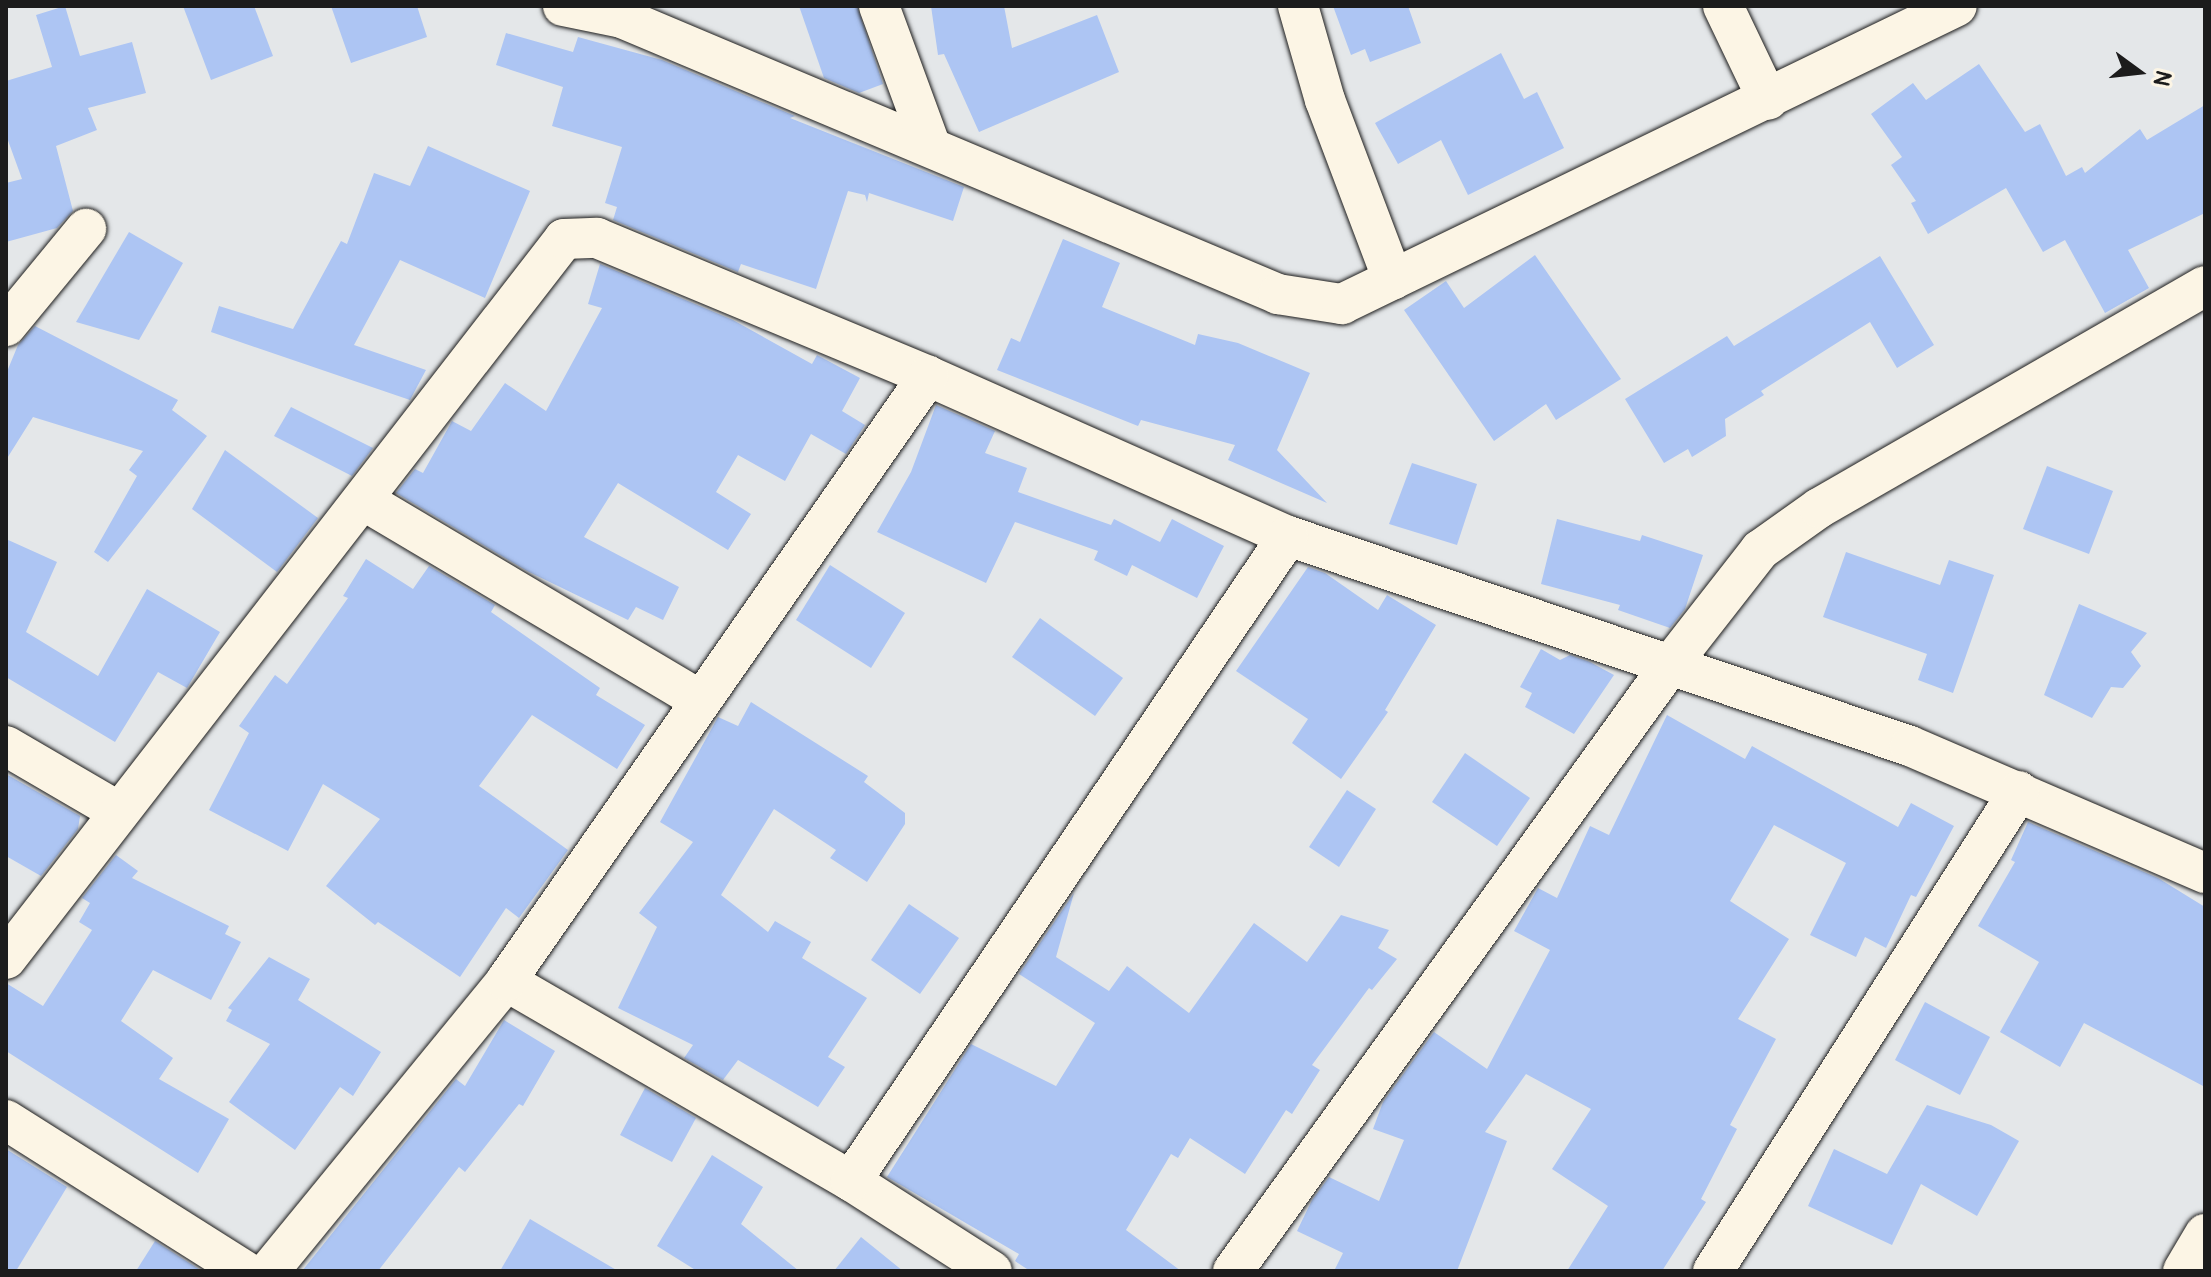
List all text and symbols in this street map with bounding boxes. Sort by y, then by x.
north arrow [2099,32,2179,112]
text: N [2147,67,2178,89]

